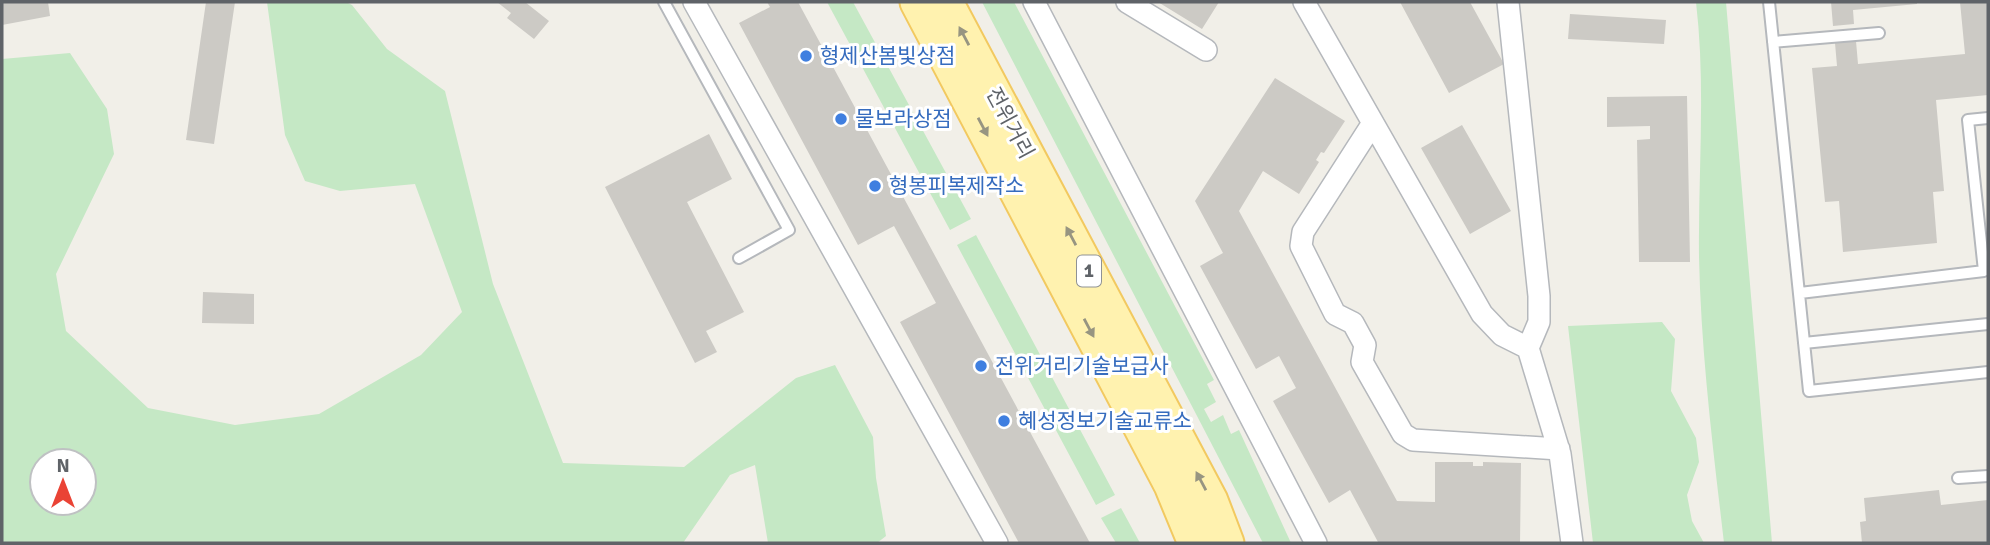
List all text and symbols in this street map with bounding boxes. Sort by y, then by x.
one-way arrow [958,26,970,45]
place label: 형제산봄빛상점 [820,43,955,69]
marker: 형제산봄빛상점 [798,48,814,64]
street label: 전위거리 [980,83,1040,163]
place label: 물보라상점 [855,106,952,132]
marker: 물보라상점 [833,111,849,127]
one-way arrow [977,117,988,137]
place label: 형봉피복제작소 [889,173,1024,199]
marker: 형봉피복제작소 [867,178,883,194]
one-way arrow [1065,227,1077,246]
road number: 1 [1077,256,1101,286]
one-way arrow [1082,319,1094,339]
place label: 전위거리기술보급사 [995,353,1169,379]
marker: 전위거리기술보급사 [973,358,989,374]
place label: 혜성정보기술교류소 [1018,408,1192,434]
marker: 혜성정보기술교류소 [996,413,1012,429]
north arrow [28,447,98,517]
text: N [56,454,70,478]
one-way arrow [1195,470,1207,490]

